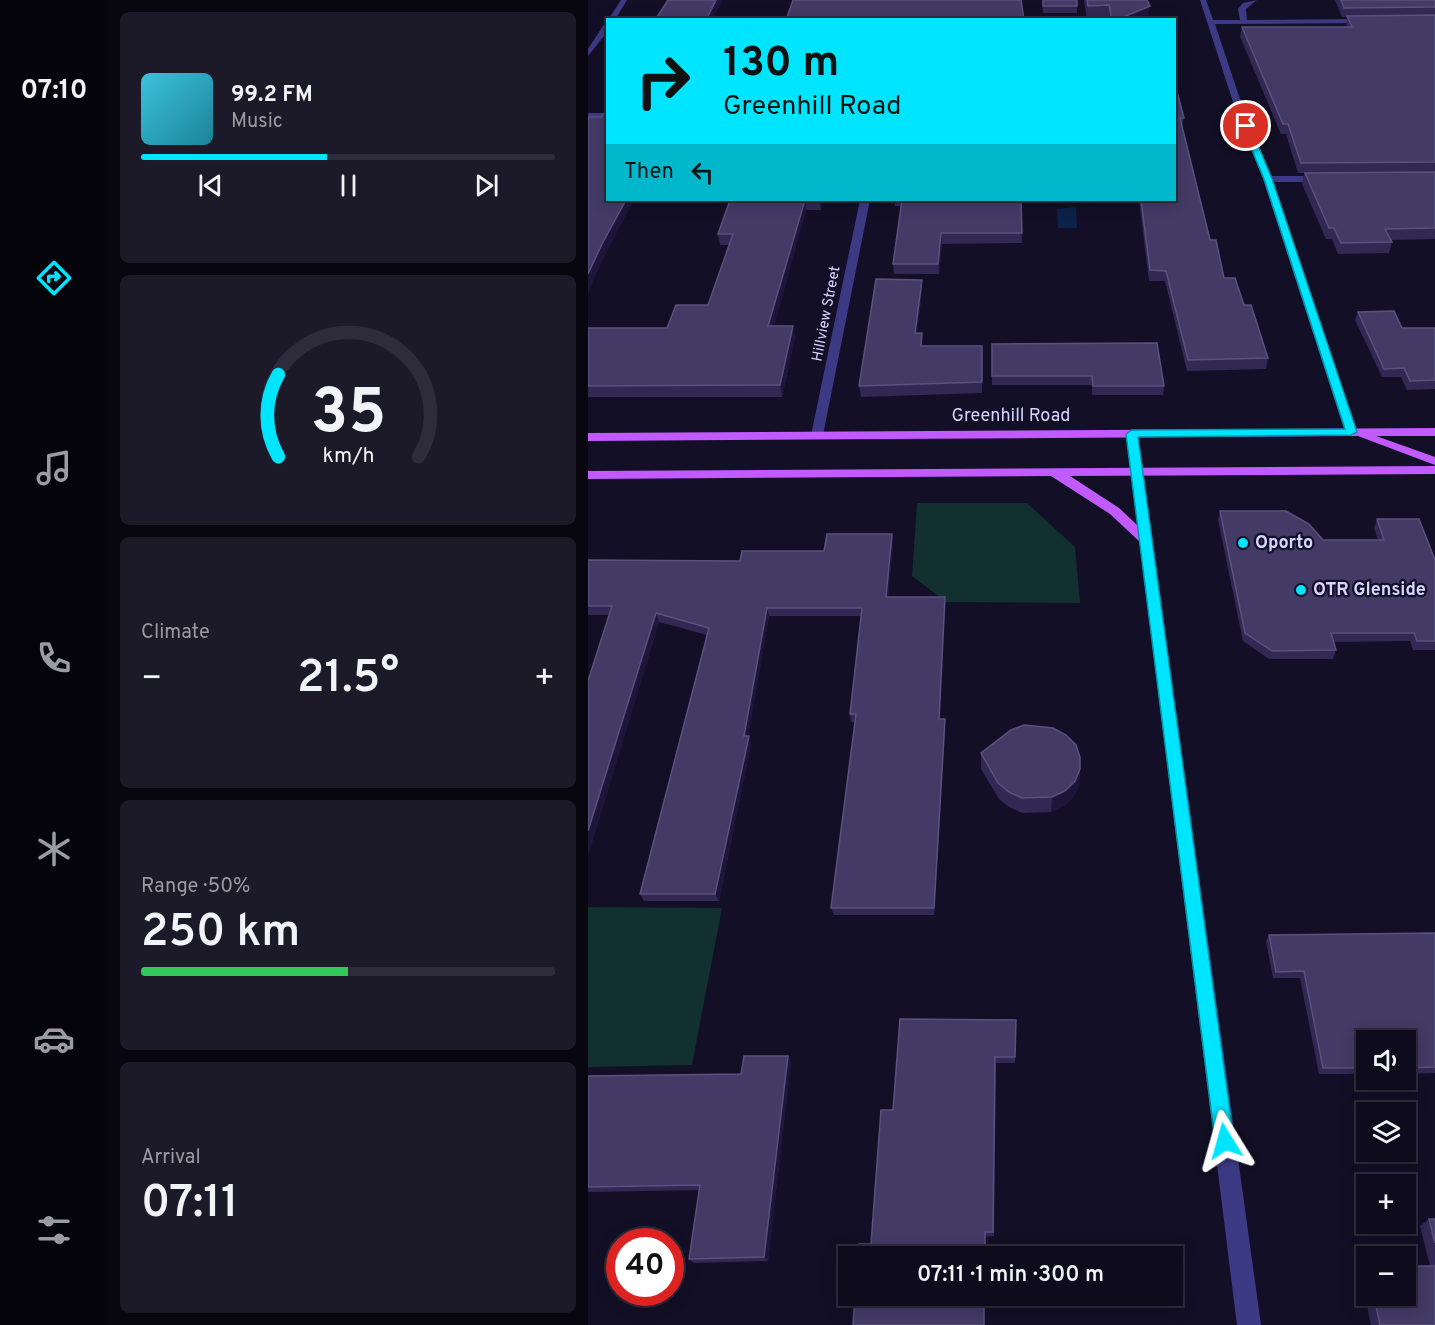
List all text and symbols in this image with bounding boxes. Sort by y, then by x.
text: 130 m [723,38,839,91]
icon: right [624,42,702,120]
text: 07:10 [21,74,87,108]
text: 99.2 FM [231,82,313,109]
text: Greenhill Road [723,90,901,124]
pin [1220,100,1271,151]
text: Music [231,109,283,135]
icon: arrive [1229,109,1262,142]
icon: left [686,156,719,189]
text: Then [624,159,674,186]
icon: previous [194,169,227,202]
icon: pause [332,169,365,202]
icon: next [470,169,503,202]
icon: directions [33,257,75,299]
street label: Hillview Street [808,265,846,363]
text: 35 [310,376,386,455]
street label: Greenhill Road [952,405,1070,428]
text: km/h [322,443,374,470]
icon: music [33,447,75,489]
place label: Oporto [1255,532,1313,555]
marker: Oporto [1236,536,1250,550]
place label: OTR Glenside [1313,579,1426,602]
marker: OTR Glenside [1294,583,1308,597]
text: Climate [141,620,210,646]
icon: phone [33,637,75,679]
text: 21.5° [297,651,399,708]
text: − [141,659,162,701]
text: + [534,659,555,701]
icon: climate [33,828,75,870]
text: Range · 50% [141,874,250,900]
text: 250 km [141,905,300,962]
icon: car [33,1018,75,1060]
map controls [1356,1030,1416,1306]
button: sound [1356,1030,1416,1090]
button: layers [1356,1102,1416,1162]
position arrow [1193,1109,1257,1173]
text: Arrival [141,1145,201,1171]
button: + [1356,1174,1416,1234]
text: 07:11 [141,1176,239,1233]
icon: filters [33,1209,75,1251]
speed limit sign: 40 [606,1228,684,1306]
button: − [1356,1246,1416,1306]
text: 07:11 · 1 min · 300 m [917,1262,1104,1289]

